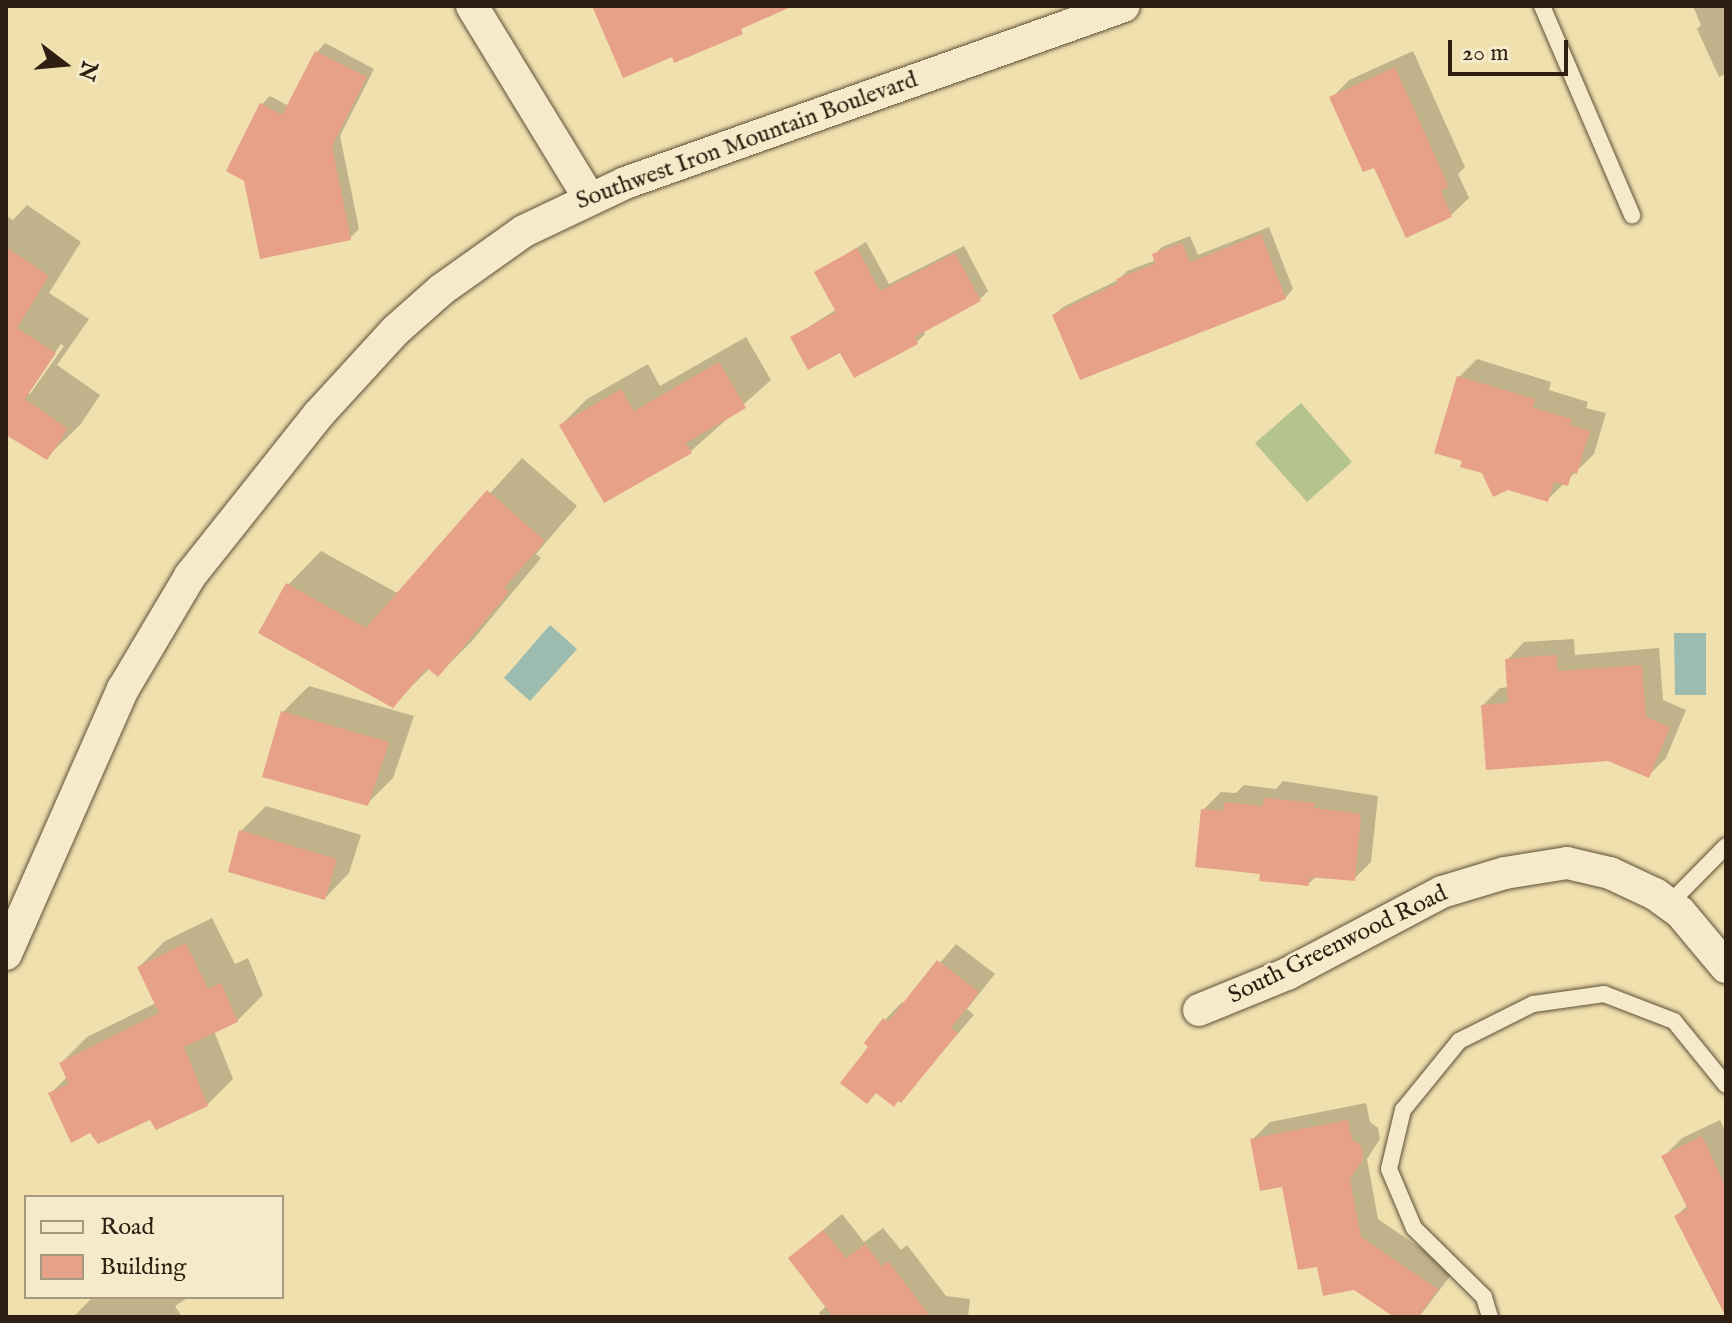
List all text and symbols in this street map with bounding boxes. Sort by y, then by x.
north arrow [24,24,104,104]
scale bar [1452,24,1572,74]
text: 20 m [1462,38,1509,69]
text: N [71,58,103,84]
street label: Southwest Iron Mountain Boulevard [572,66,922,216]
street label: South Greenwood Road [1224,879,1452,1011]
legend [24,1195,284,1299]
text: Road [100,1212,154,1243]
text: Building [100,1252,186,1283]

